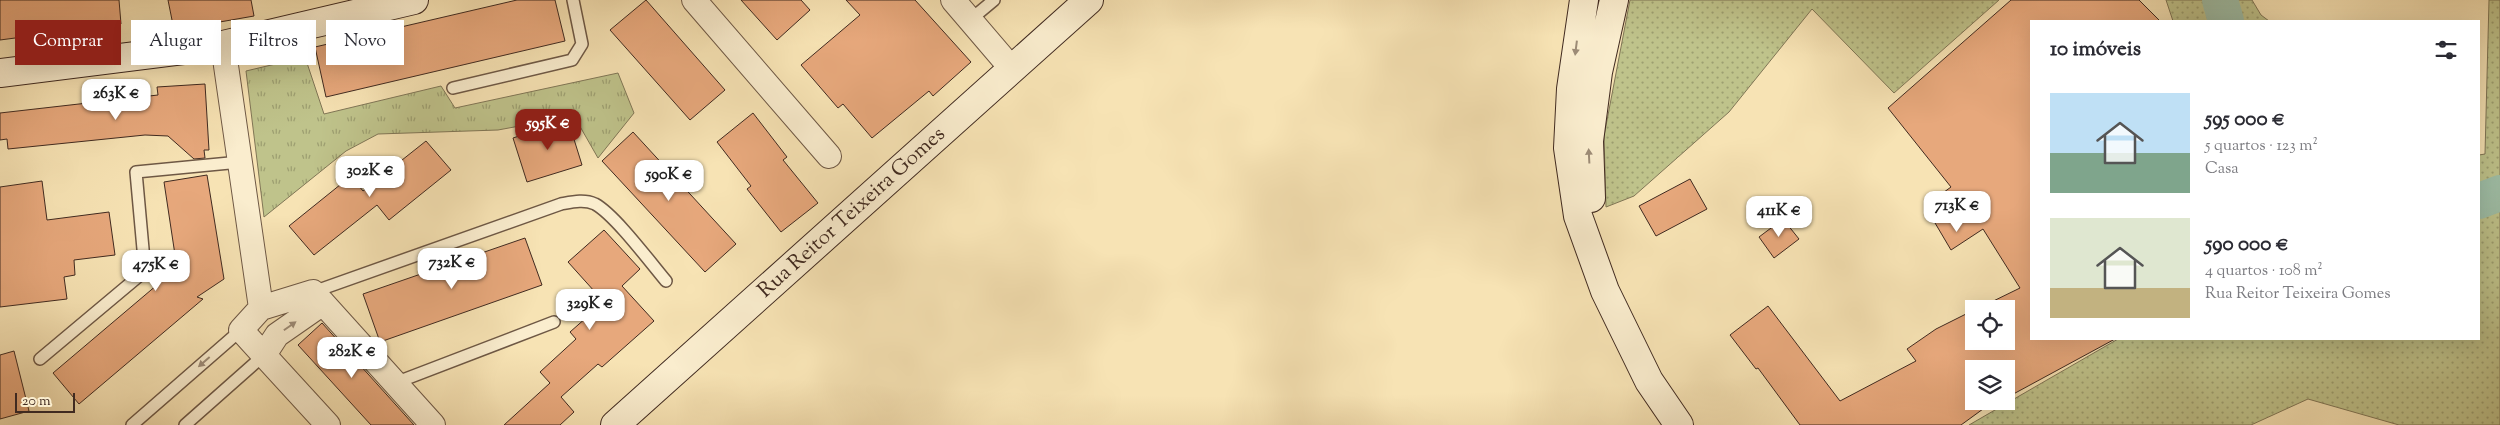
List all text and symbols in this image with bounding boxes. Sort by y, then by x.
chip: Comprar [15,20,121,65]
chip: Alugar [131,20,221,65]
chip: Filtros [231,20,316,65]
chip: Novo [326,20,404,65]
text: 10 imóveis [2050,35,2141,65]
icon: filters [2432,36,2460,64]
one-way arrow [1572,40,1580,56]
pin: 263K € [75,78,157,121]
text: 263K € [93,83,139,106]
text: 595 000 € [2205,105,2285,135]
pin: 595K € [507,108,589,151]
text: 595K € [526,113,570,136]
icon: home [2090,113,2150,173]
street label: Rua Reitor Teixeira Gomes [752,120,952,306]
text: 5 quartos · 123 m² [2205,135,2318,158]
one-way arrow [1585,147,1593,163]
pin: 302K € [329,156,411,198]
text: Casa [2205,158,2239,181]
text: 302K € [347,160,393,183]
pin: 590K € [628,160,710,202]
text: 590K € [646,164,692,187]
pin: 713K € [1916,190,1998,233]
text: 713K € [1935,195,1979,218]
pin: 411K € [1738,196,1820,238]
text: 411K € [1757,200,1801,223]
text: 590 000 € [2205,230,2289,260]
icon: home [2090,238,2150,298]
pin: 732K € [411,248,493,290]
pin: 475K € [115,250,197,292]
text: 732K € [429,252,475,275]
text: 475K € [133,254,179,277]
text: 4 quartos · 108 m² [2205,260,2323,283]
text: Rua Reitor Teixeira Gomes [2205,283,2390,306]
pin: 329K € [549,288,631,331]
text: 329K € [567,293,613,316]
map controls [1965,300,2015,410]
button: locate [1965,300,2015,350]
one-way arrow [283,321,297,331]
pin: 282K € [311,336,393,379]
text: 282K € [328,341,376,364]
one-way arrow [197,357,210,368]
button: layers [1965,360,2015,410]
scale bar [15,390,75,413]
text: 20 m [22,392,51,412]

